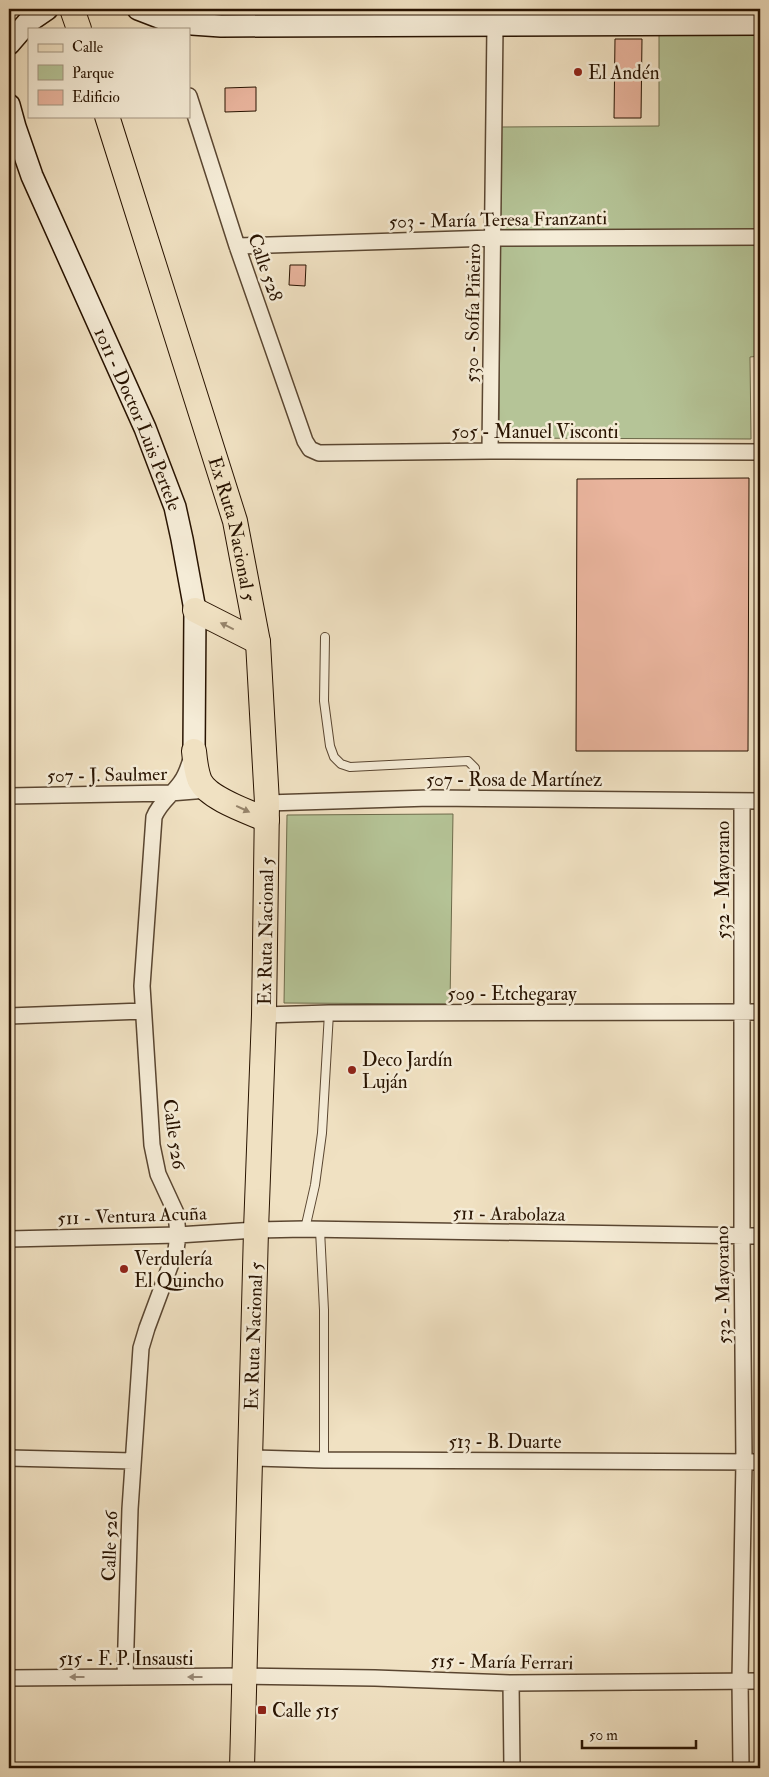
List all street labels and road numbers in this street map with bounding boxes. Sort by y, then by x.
street label: 503 - María Teresa Franzanti [389,206,607,234]
street label: Calle 528 [242,230,288,304]
street label: 530 - Sofía Piñeiro [460,243,486,383]
street label: 1011 - Doctor Luis Pertele [89,324,186,514]
street label: 505 - Manuel Visconti [451,420,619,444]
street label: Ex Ruta Nacional 5 [202,454,261,604]
street label: 507 - J. Saulmer [47,762,167,788]
street label: 507 - Rosa de Martínez [426,768,602,792]
street label: 532 - Mayorano [711,821,735,939]
street label: Ex Ruta Nacional 5 [253,856,279,1005]
street label: 509 - Etchegaray [447,982,577,1006]
street label: Calle 526 [157,1097,191,1172]
street label: 511 - Ventura Acuña [57,1201,207,1231]
street label: 511 - Arabolaza [452,1201,566,1227]
street label: 532 - Mayorano [710,1226,736,1344]
street label: Ex Ruta Nacional 5 [239,1261,269,1411]
street label: 513 - B. Duarte [449,1430,561,1454]
street label: Calle 526 [97,1509,123,1582]
street label: 515 - F. P. Insausti [58,1647,194,1671]
street label: 515 - María Ferrari [430,1649,574,1675]

